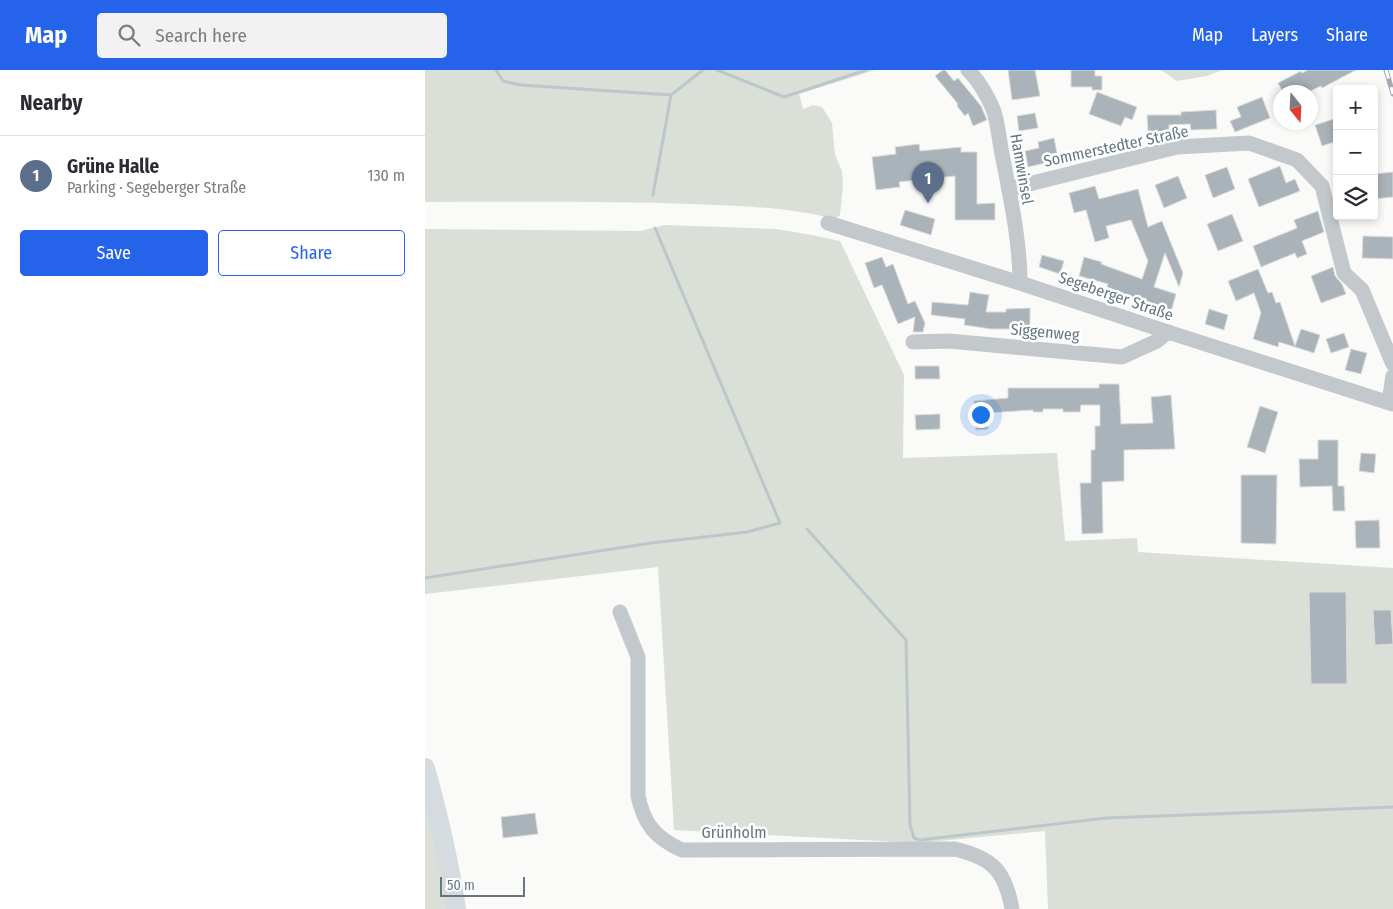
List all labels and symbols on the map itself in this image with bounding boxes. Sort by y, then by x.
north arrow [1273,85,1318,130]
street label: Sommerstedter Straße [1042,121,1190,171]
street label: Hamwinsel [1006,132,1038,206]
pin: 1 [912,162,944,203]
street label: Segeberger Straße [1056,268,1176,325]
street label: Siggenweg [1010,320,1081,345]
your location [968,402,994,428]
street label: Grünholm [702,823,766,842]
scale bar [440,874,525,897]

